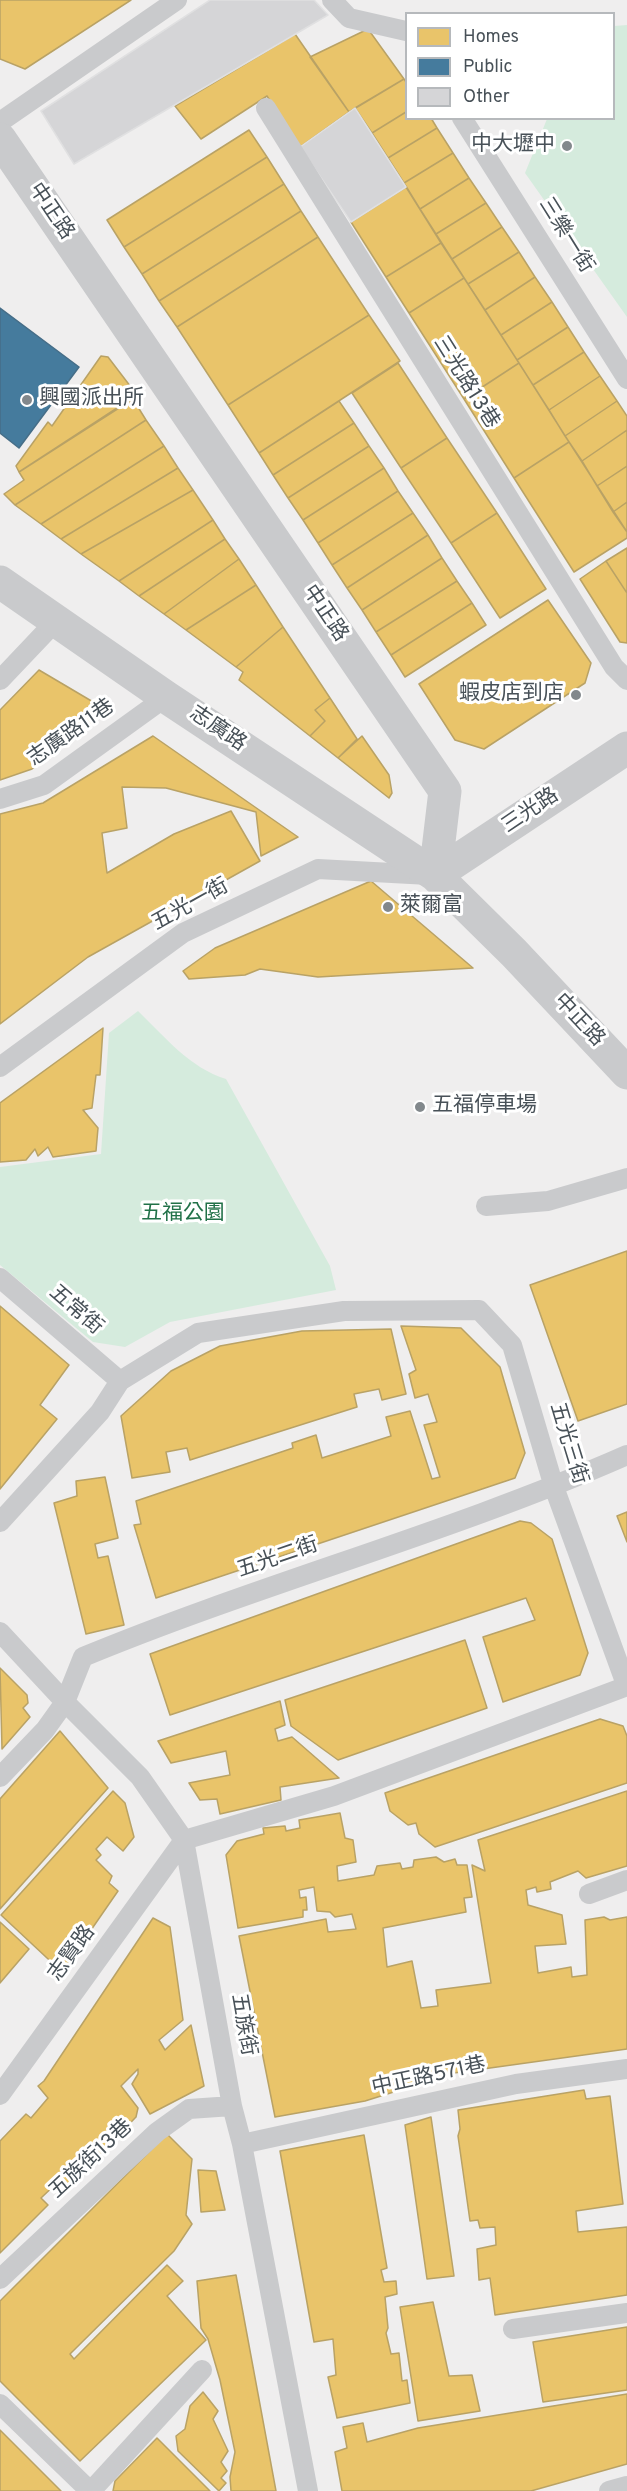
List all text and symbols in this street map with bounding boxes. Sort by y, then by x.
legend [405,12,615,120]
text: Homes [463,26,519,49]
text: Public [463,56,513,79]
text: Other [463,86,510,109]
place label: 中大壢中 [471,133,555,159]
marker: 中大壢中 [560,139,574,153]
street label: 中正路 [22,179,78,245]
street label: 三樂一街 [532,194,598,278]
street label: 三光路13巷 [427,332,503,434]
place label: 興國派出所 [39,387,144,413]
marker: 興國派出所 [20,393,34,407]
street label: 中正路 [296,581,352,647]
place label: 蝦皮店到店 [459,682,564,708]
marker: 蝦皮店到店 [569,688,583,702]
street label: 志廣路11巷 [24,695,120,773]
street label: 志廣路 [184,702,250,758]
street label: 三光路 [498,784,564,840]
street label: 五光一街 [148,875,234,937]
place label: 萊爾富 [400,894,463,920]
marker: 萊爾富 [381,900,395,914]
street label: 中正路 [547,989,609,1053]
place label: 五福停車場 [432,1094,537,1120]
marker: 五福停車場 [413,1100,427,1114]
park label: 五福公園 [141,1202,225,1228]
street label: 五常街 [43,1281,107,1341]
street label: 五光三街 [543,1400,591,1488]
street label: 五光二街 [234,1533,322,1585]
street label: 志賢路 [44,1921,102,1987]
street label: 五族街 [224,1992,260,2058]
street label: 中正路571巷 [370,2054,488,2102]
street label: 五族街13巷 [45,2115,139,2205]

